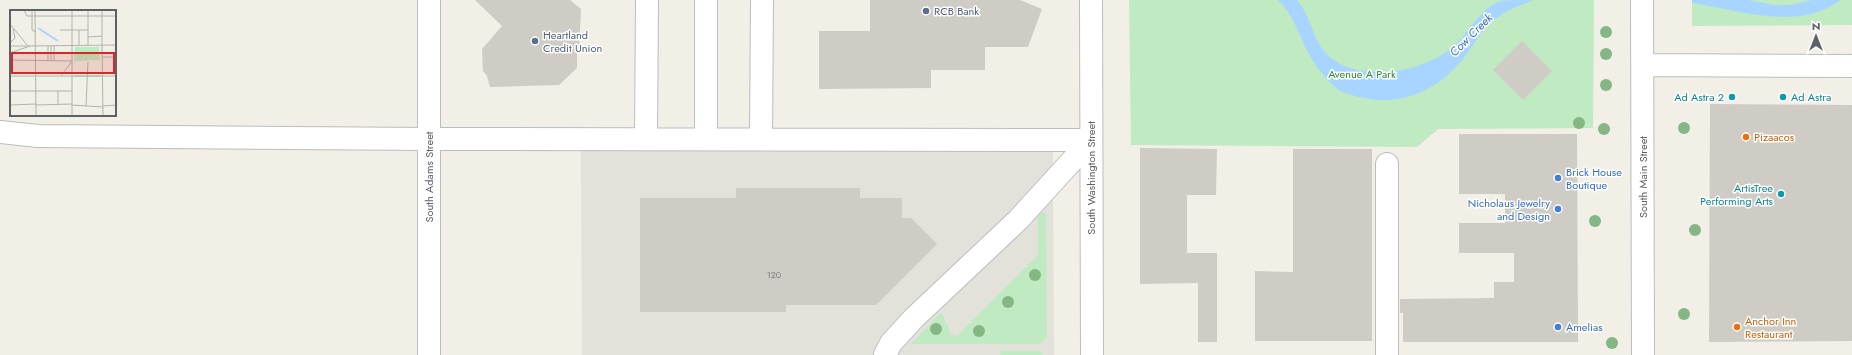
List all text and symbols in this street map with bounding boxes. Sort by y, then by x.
place label: RCB Bank [934,3,979,19]
marker: RCB Bank [921,6,931,16]
water label: Cow Creek [1445,9,1497,61]
inset map [10,10,116,116]
north arrow [1796,16,1836,56]
text: N [1812,18,1820,34]
place label: Heartland Credit Union [543,27,602,56]
marker: Heartland Credit Union [530,36,540,46]
park label: Avenue A Park [1328,66,1396,82]
place label: Ad Astra 2 [1674,89,1724,105]
place label: Ad Astra [1791,89,1831,105]
marker: Ad Astra 2 [1727,92,1737,102]
marker: Ad Astra [1778,92,1788,102]
street label: South Washington Street [1083,121,1099,235]
place label: Pizaacos [1754,129,1795,145]
street label: South Adams Street [421,131,437,222]
marker: Pizaacos [1741,132,1751,142]
street label: South Main Street [1635,136,1651,218]
place label: Brick House Boutique [1566,164,1622,193]
marker: Brick House Boutique [1553,173,1563,183]
place label: ArtisTree Performing Arts [1700,180,1774,209]
marker: ArtisTree Performing Arts [1776,189,1786,199]
place label: Nicholaus Jewelry and Design [1468,195,1550,224]
marker: Nicholaus Jewelry and Design [1553,204,1563,214]
house number: 120 [767,268,782,281]
place label: Anchor Inn Restaurant [1745,313,1796,342]
place label: Amelias [1566,319,1603,335]
marker: Amelias [1553,322,1563,332]
marker: Anchor Inn Restaurant [1732,322,1742,332]

